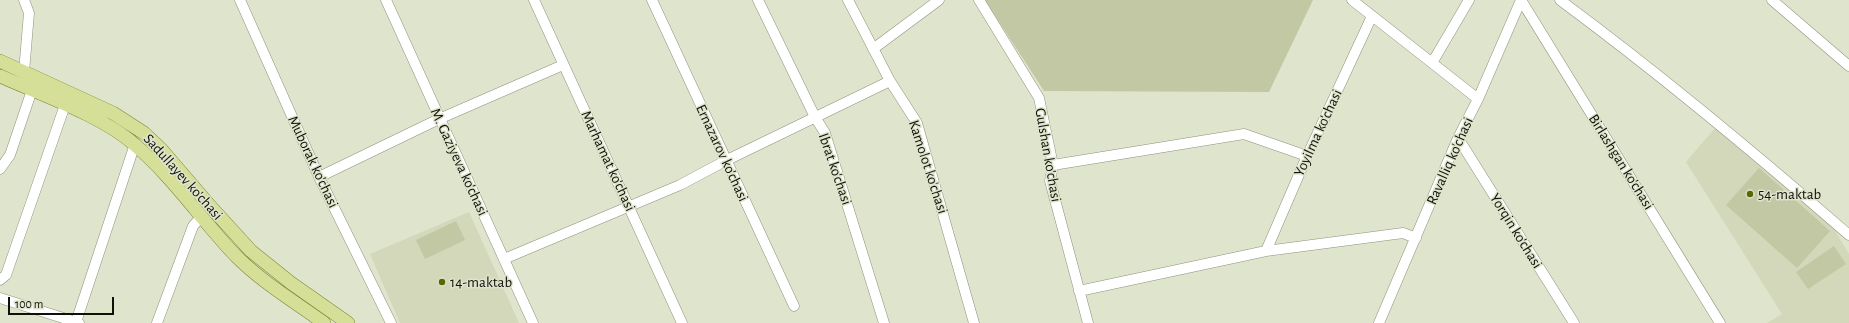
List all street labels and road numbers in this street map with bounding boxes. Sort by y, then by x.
street label: Yoyilma ko'chasi [1290,87,1346,179]
street label: Ernazarov ko'chasi [692,102,752,204]
street label: M. Gaziyeva ko'chasi [426,105,492,219]
street label: Gulshan ko'chasi [1031,107,1065,203]
street label: Marhamat ko'chasi [577,108,639,214]
street label: Birlashgan ko'chasi [1584,111,1658,213]
street label: Muborak ko'chasi [284,113,342,211]
street label: Ravalliq ko'chasi [1423,115,1477,207]
street label: Kamolot ko'chasi [904,118,952,216]
street label: Sadullayev ko'chasi [140,130,226,224]
street label: Ibrat ko'chasi [814,131,856,207]
street label: Yorqin ko'chasi [1486,190,1546,272]

